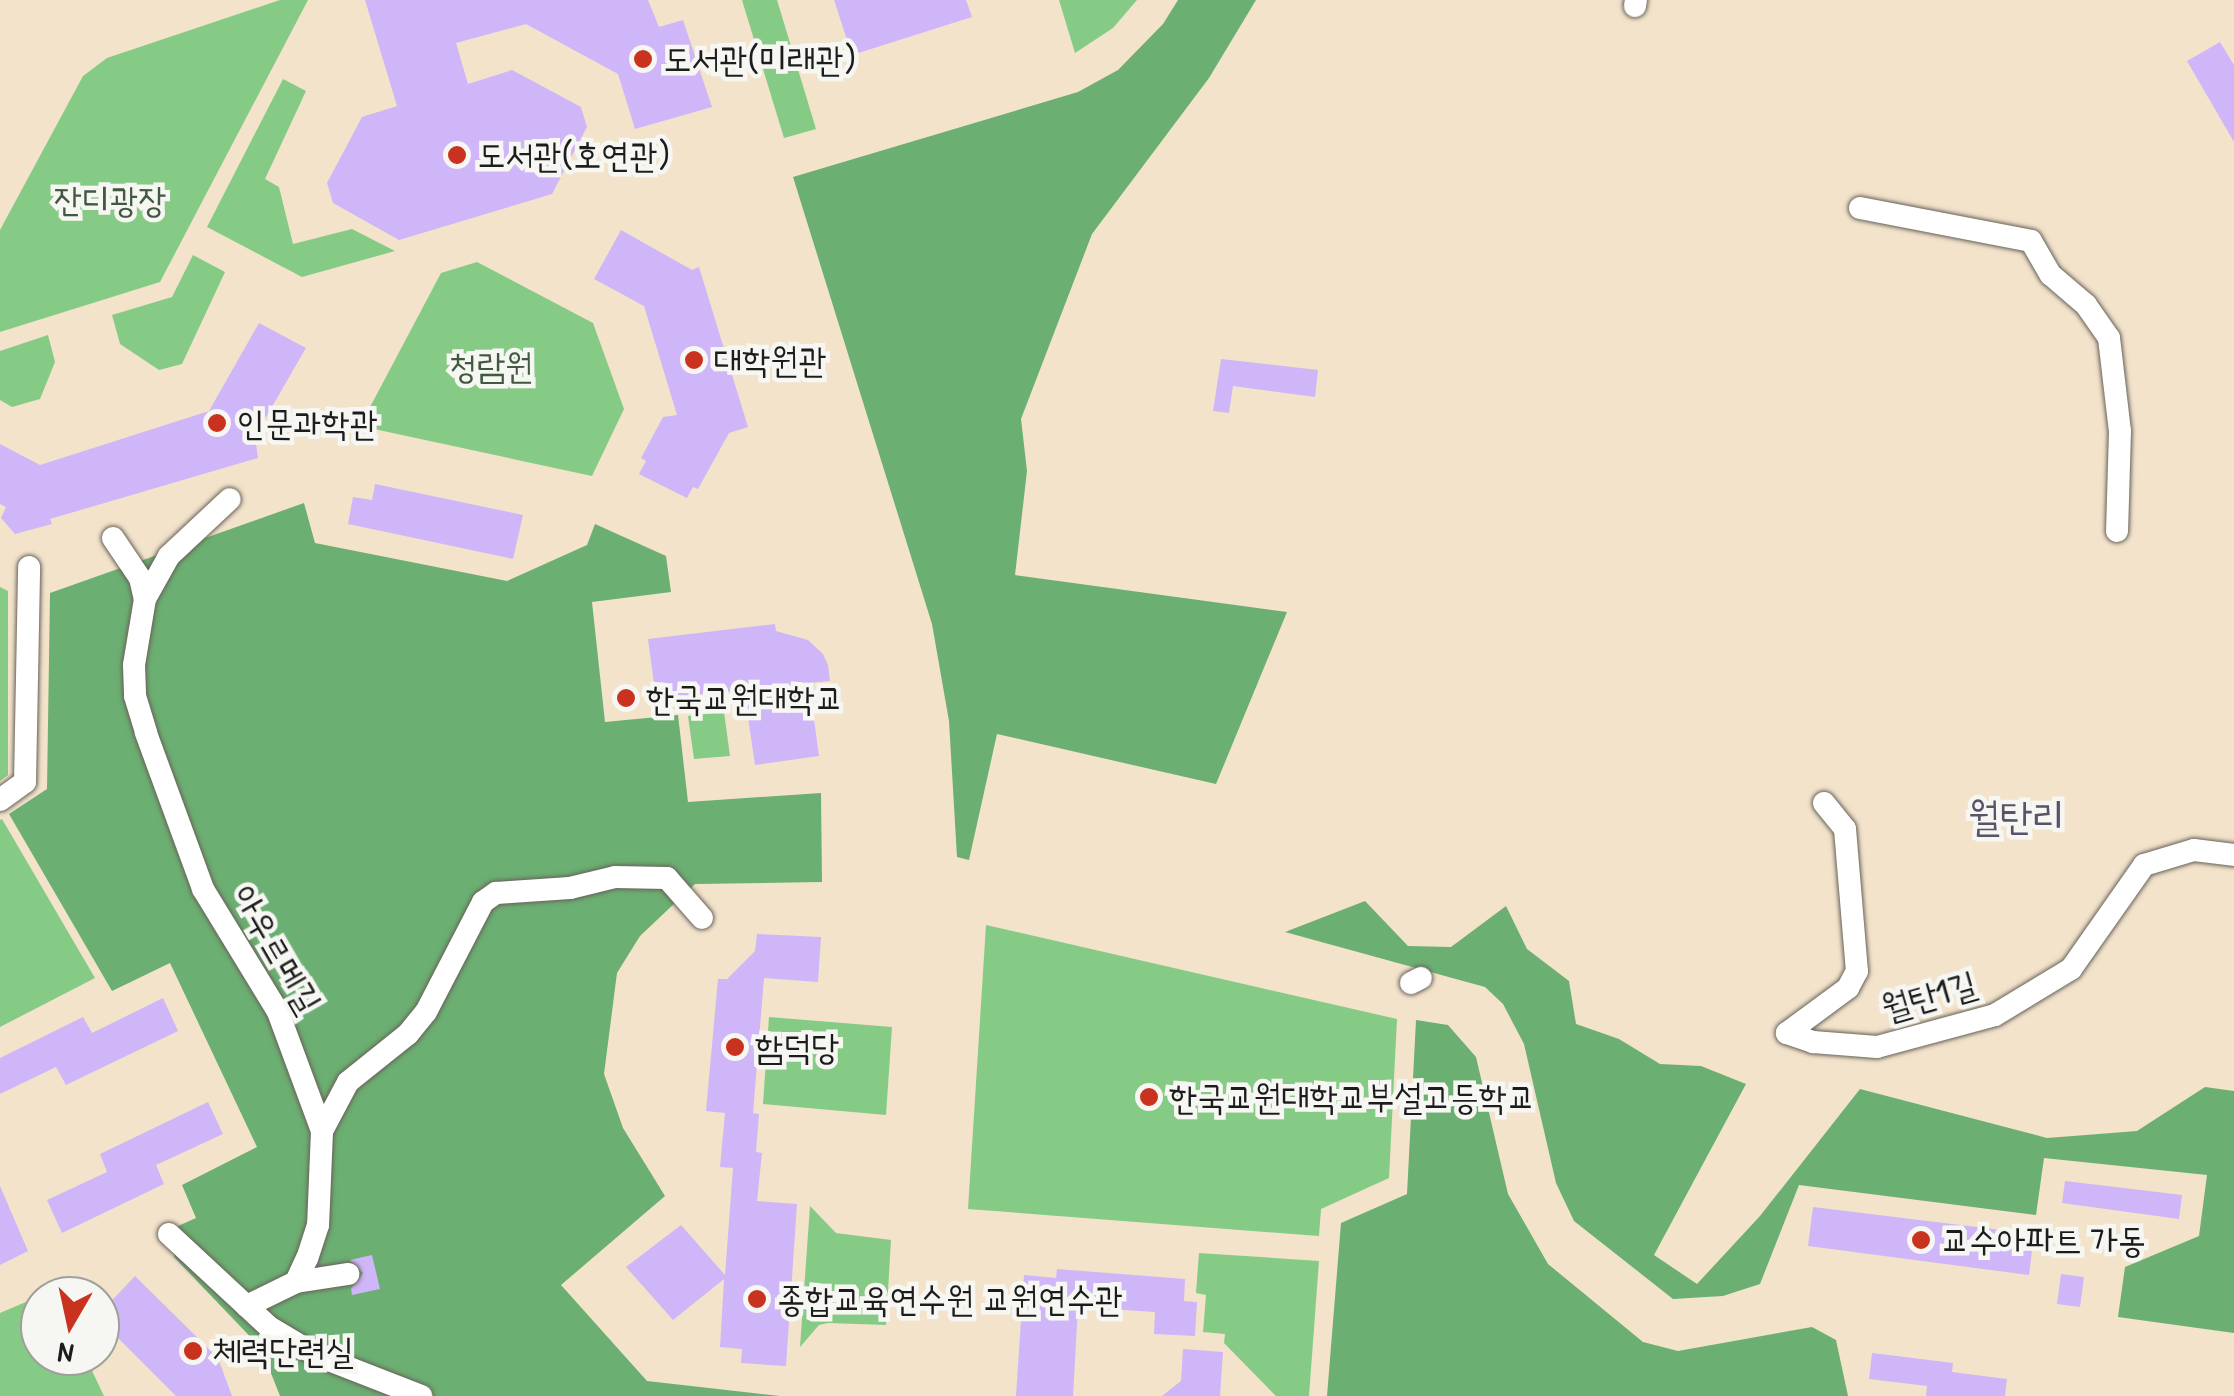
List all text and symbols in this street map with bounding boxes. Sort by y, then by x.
place label: 도서관(미래관) [663,38,856,80]
marker: 도서관(미래관) [632,48,654,70]
place label: 도서관(호연관) [477,134,670,176]
marker: 도서관(호연관) [446,144,468,166]
park label: 잔디광장 [54,179,166,221]
place label: 대학원관 [714,339,827,381]
park label: 청람원 [449,345,533,387]
marker: 대학원관 [683,349,705,371]
place label: 인문과학관 [237,402,378,444]
marker: 인문과학관 [206,412,228,434]
place label: 한국교원대학교 [646,677,843,719]
marker: 한국교원대학교 [615,687,637,709]
district label: 월탄리 [1968,791,2064,839]
street label: 아우르메길 [224,878,330,1020]
street label: 월탄1길 [1876,962,1982,1030]
place label: 함덕당 [755,1026,839,1068]
marker: 함덕당 [724,1036,746,1058]
place label: 한국교원대학교부설고등학교 [1169,1076,1535,1118]
marker: 한국교원대학교부설고등학교 [1138,1086,1160,1108]
place label: 교수아파트 가동 [1941,1219,2146,1261]
marker: 교수아파트 가동 [1910,1229,1932,1251]
north arrow [20,1276,120,1376]
place label: 종합교육연수원 교원연수관 [777,1278,1123,1320]
marker: 종합교육연수원 교원연수관 [746,1288,768,1310]
place label: 체력단련실 [213,1330,354,1372]
text: N [55,1334,76,1374]
marker: 체력단련실 [182,1340,204,1362]

